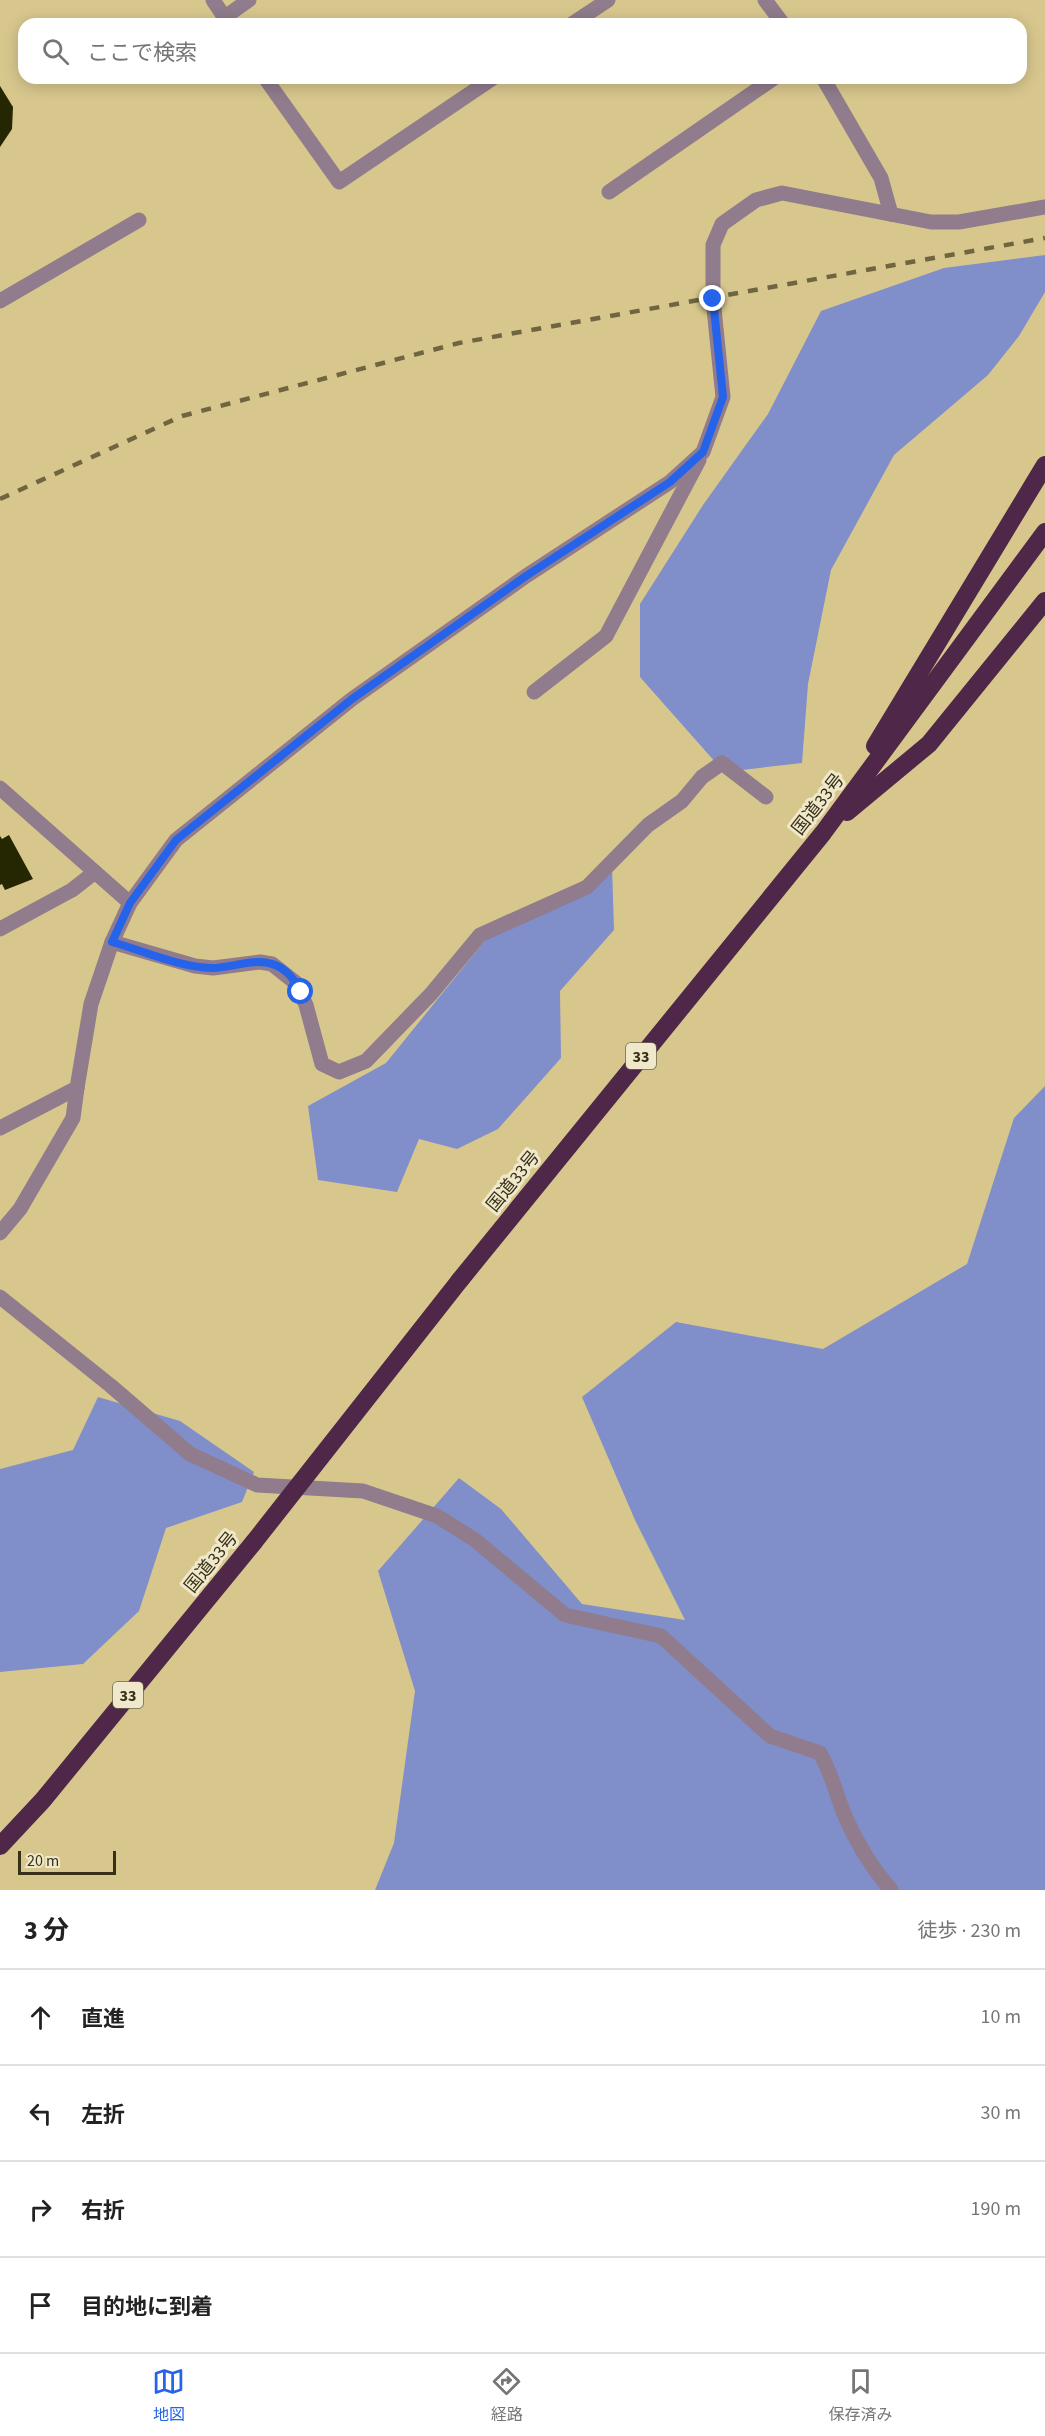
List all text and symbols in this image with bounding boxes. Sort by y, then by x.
search box [18,18,1027,84]
icon: search [39,35,72,68]
text: ここで検索 [87,37,197,69]
route end [699,285,725,311]
street label: 国道33号 [786,768,850,840]
route start [287,978,313,1004]
road number: 33 [626,1043,656,1069]
street label: 国道33号 [481,1146,546,1217]
street label: 国道33号 [179,1527,244,1598]
road number: 33 [113,1682,143,1708]
scale bar [18,1848,116,1876]
text: 20 m [27,1850,59,1872]
text: 3 分 [24,1912,69,1949]
text: 徒歩 · 230 m [918,1917,1021,1945]
icon: ahead [24,2001,57,2034]
text: 直進 [81,2003,125,2035]
text: 10 m [981,2003,1021,2031]
icon: left [24,2097,57,2130]
text: 左折 [81,2099,125,2131]
text: 30 m [981,2099,1021,2127]
icon: right [24,2193,57,2226]
text: 右折 [81,2195,125,2227]
text: 190 m [971,2195,1021,2223]
icon: arrive [24,2289,57,2322]
text: 目的地に到着 [81,2291,213,2323]
tab: 地図 [152,2365,185,2426]
tab: 経路 [490,2365,523,2426]
tab: 保存済み [828,2365,892,2426]

